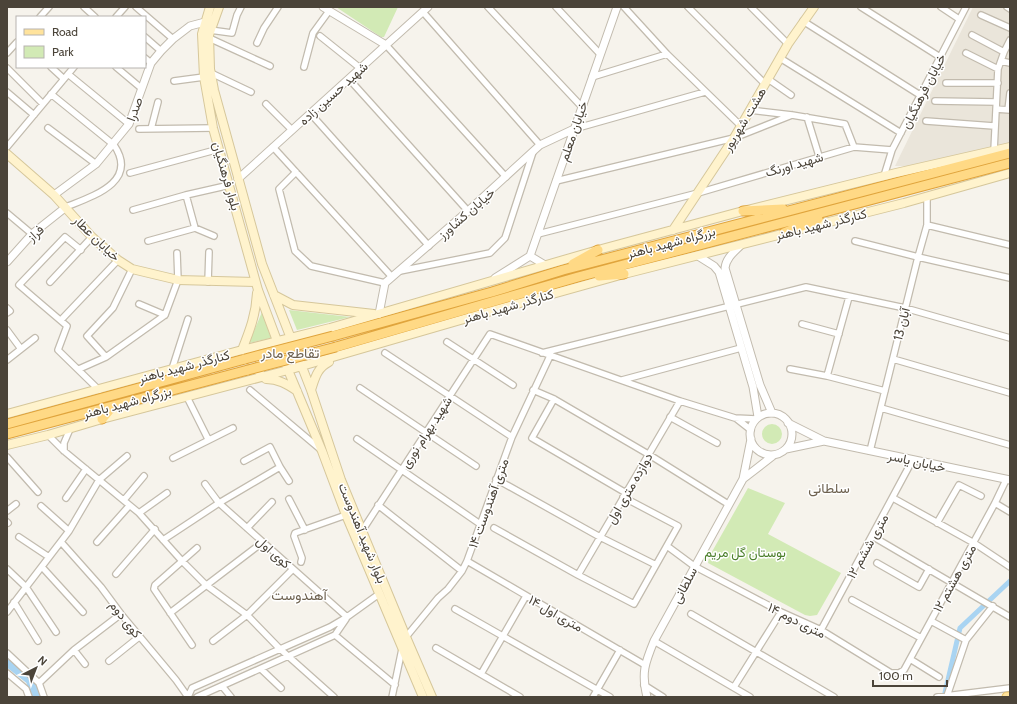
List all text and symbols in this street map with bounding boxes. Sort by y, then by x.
legend [16,16,146,68]
text: Road [52,24,78,39]
text: Park [52,44,74,59]
street label: خیابان فرهنگیان [897,50,950,132]
street label: شهید حسین زاده [295,58,371,129]
street label: هشت شهریور [718,84,770,155]
street label: صدرا [122,95,147,124]
street label: خیابان معلم [555,99,592,163]
street label: بلوار فرهنگیان [209,140,245,213]
street label: شهید اورنگ [763,148,825,181]
street label: خیابان کشاورز [433,184,499,244]
street label: کنارگذر شهید باهنر [773,205,869,244]
street label: خیابان عطار [69,211,124,265]
street label: فراز [22,221,48,246]
street label: بزرگراه شهید باهنر [624,222,717,263]
street label: کنارگذر شهید باهنر [460,285,556,328]
street label: 13 آبان [889,305,914,342]
district label: تقاطع مادر [260,344,320,364]
street label: کنارگذر شهید باهنر [136,346,232,387]
street label: بزرگراه شهید باهنر [80,382,173,423]
street label: شهید بهرام نوری [397,393,456,472]
street label: خیابان یاسر [886,447,948,476]
street label: دوازده متری اول [602,450,657,527]
street label: ۱۴ متری آهندوست [464,456,513,550]
district label: سلطانی [808,479,850,497]
street label: بلوار شهید آهندوست [335,480,390,586]
street label: ۱۲ متری ششم [843,511,892,582]
street label: کوی اول [253,532,295,572]
street label: ۱۲ متری هشتم [929,541,980,615]
park label: بوستان گل مریم [704,544,786,561]
street label: سلطانی [668,564,701,606]
district label: آهندوست [271,586,328,604]
street label: ۱۴ متری اول [526,591,586,636]
street label: کوی دوم [106,597,146,642]
street label: ۱۴ متری دوم [765,599,829,642]
north arrow [16,648,56,688]
text: N [35,653,50,668]
scale bar [873,662,947,688]
text: 100 m [879,668,913,683]

